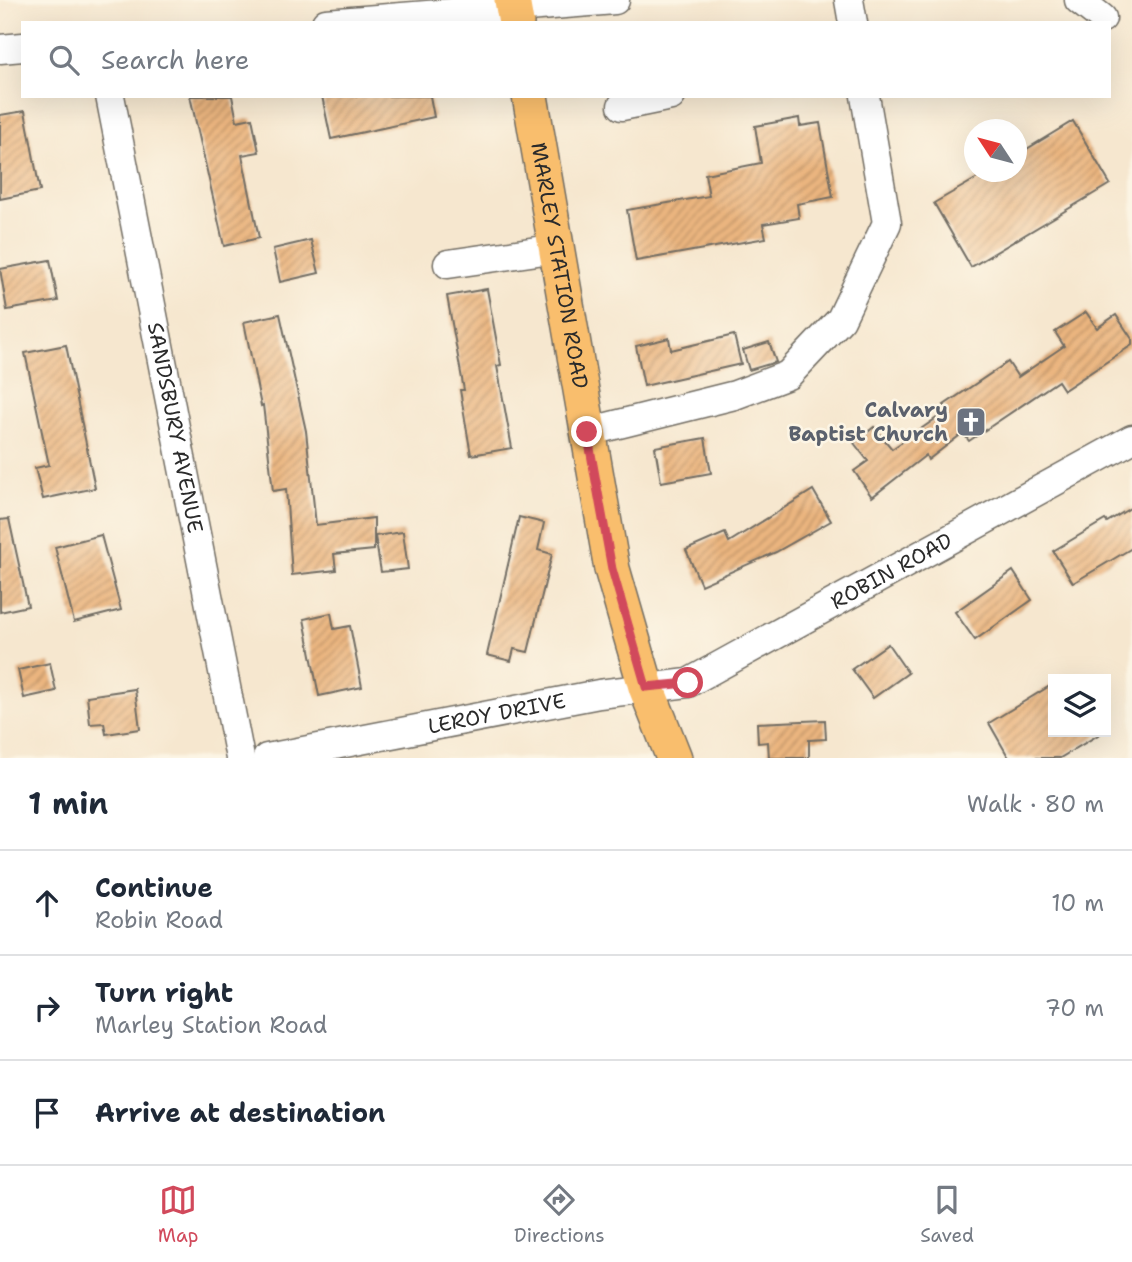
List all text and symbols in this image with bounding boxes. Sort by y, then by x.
search box [21,21,1111,98]
icon: search [45,41,83,79]
text: Search here [101,42,250,77]
north arrow [964,119,1027,182]
street label: MARLEY STATION ROAD [524,140,594,391]
street label: SANDSBURY AVENUE [141,320,210,535]
place label: Calvary Baptist Church [788,396,948,448]
church icon: Calvary Baptist Church [954,405,988,439]
route end [571,416,602,447]
street label: ROBIN ROAD [826,526,957,616]
route start [672,667,703,698]
map controls [1048,674,1111,737]
button: layers [1048,674,1111,737]
street label: LEROY DRIVE [425,687,568,741]
text: 1 min [28,783,108,824]
text: Walk · 80 m [967,789,1104,819]
text: Continue [95,870,213,905]
icon: ahead [28,884,66,922]
text: 10 m [1051,888,1104,918]
text: Robin Road [95,905,223,935]
text: Turn right [95,975,233,1010]
icon: right [28,989,66,1027]
text: 70 m [1045,993,1104,1023]
text: Marley Station Road [95,1010,327,1040]
icon: arrive [28,1094,66,1132]
text: Arrive at destination [95,1095,385,1130]
tab: Map [158,1181,198,1248]
tab: Directions [514,1181,605,1248]
tab: Saved [920,1181,974,1248]

